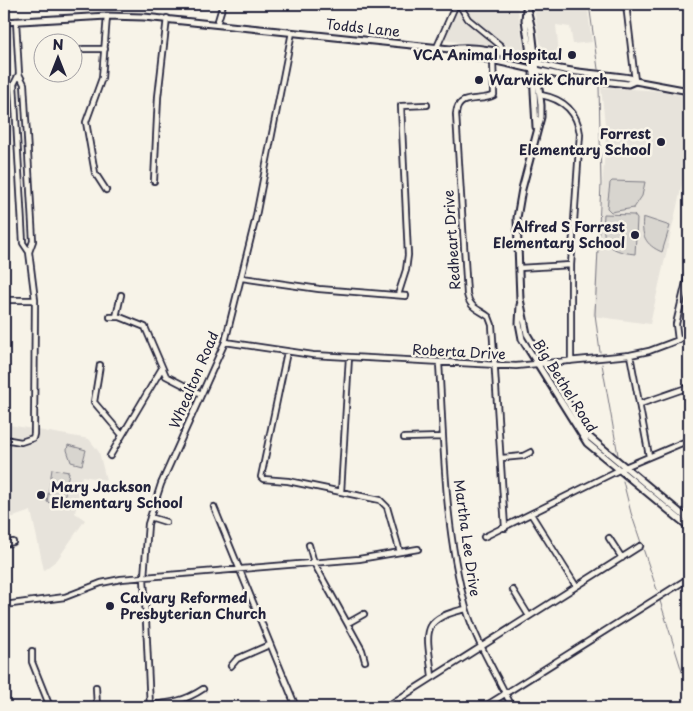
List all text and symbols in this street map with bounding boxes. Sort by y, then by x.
street label: Todds Lane [325,13,401,42]
north arrow [32,32,82,82]
text: N [52,34,64,55]
place label: VCA Animal Hospital [413,44,562,65]
marker: VCA Animal Hospital [566,49,578,61]
place label: Warwick Church [489,69,608,90]
marker: Warwick Church [473,74,485,86]
place label: Forrest Elementary School [519,123,651,160]
marker: Forrest Elementary School [655,136,667,148]
street label: Redheart Drive [438,189,465,291]
place label: Alfred S Forrest Elementary School [493,216,625,253]
marker: Alfred S Forrest Elementary School [629,229,641,241]
street label: Whealton Road [164,328,223,432]
street label: Big Bethel Road [528,335,603,436]
street label: Roberta Drive [412,339,506,364]
place label: Mary Jackson Elementary School [51,476,183,513]
street label: Martha Lee Drive [449,478,486,598]
marker: Mary Jackson Elementary School [35,489,47,501]
place label: Calvary Reformed Presbyterian Church [120,587,266,624]
marker: Calvary Reformed Presbyterian Church [104,600,116,612]

